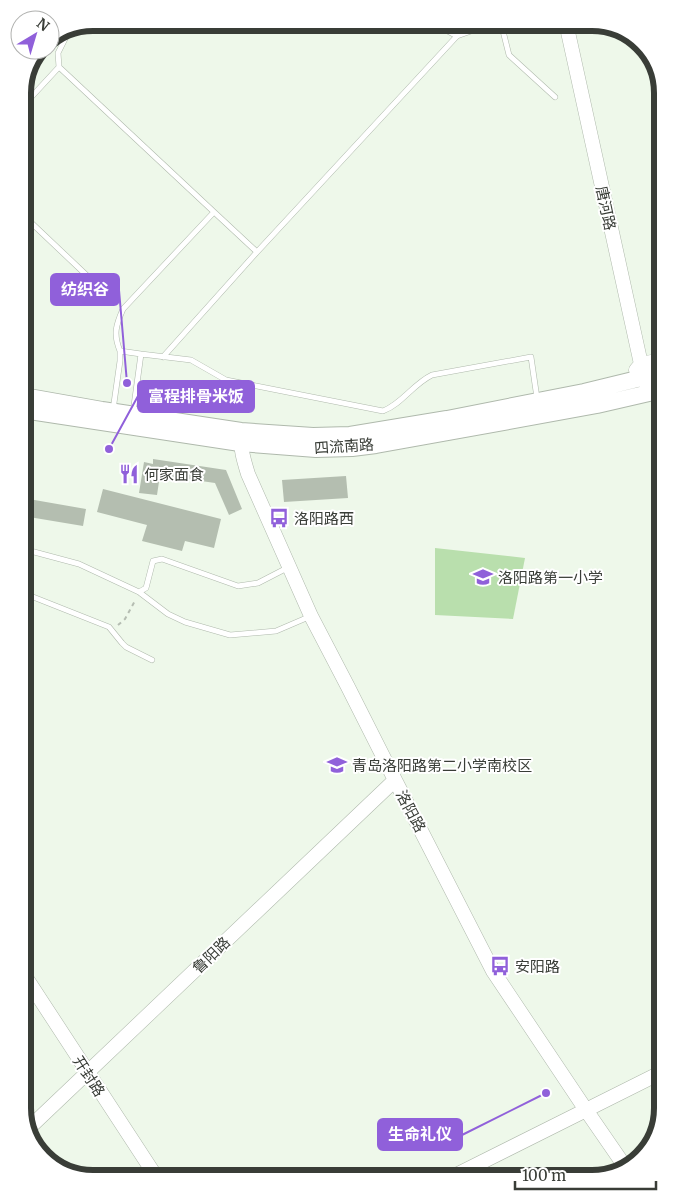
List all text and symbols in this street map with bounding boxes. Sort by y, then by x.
north arrow [10,10,60,60]
text: N [33,14,53,35]
street label: 唐河路 [592,184,620,232]
callout: 纺织谷 [51,274,119,305]
text: 纺织谷 [61,279,109,299]
callout: 富程排骨米饭 [138,381,254,412]
text: 富程排骨米饭 [148,386,244,406]
street label: 四流南路 [313,434,375,458]
restaurant icon: 何家面食 [118,463,140,485]
place label: 何家面食 [144,465,204,484]
bus stop icon: 洛阳路西 [268,507,290,529]
place label: 洛阳路西 [294,509,354,528]
school or university icon: 洛阳路第一小学 [472,566,494,588]
place label: 洛阳路第一小学 [498,568,603,587]
school or university icon: 青岛洛阳路第二小学南校区 [326,754,348,776]
place label: 青岛洛阳路第二小学南校区 [352,756,532,775]
street label: 洛阳路 [392,787,430,835]
street label: 鲁阳路 [188,933,234,977]
bus stop icon: 安阳路 [489,955,511,977]
place label: 安阳路 [515,957,560,976]
street label: 开封路 [69,1052,109,1100]
callout: 生命礼仪 [378,1119,462,1150]
text: 生命礼仪 [388,1124,452,1144]
scale bar [515,1158,656,1190]
text: 100 m [522,1166,566,1185]

